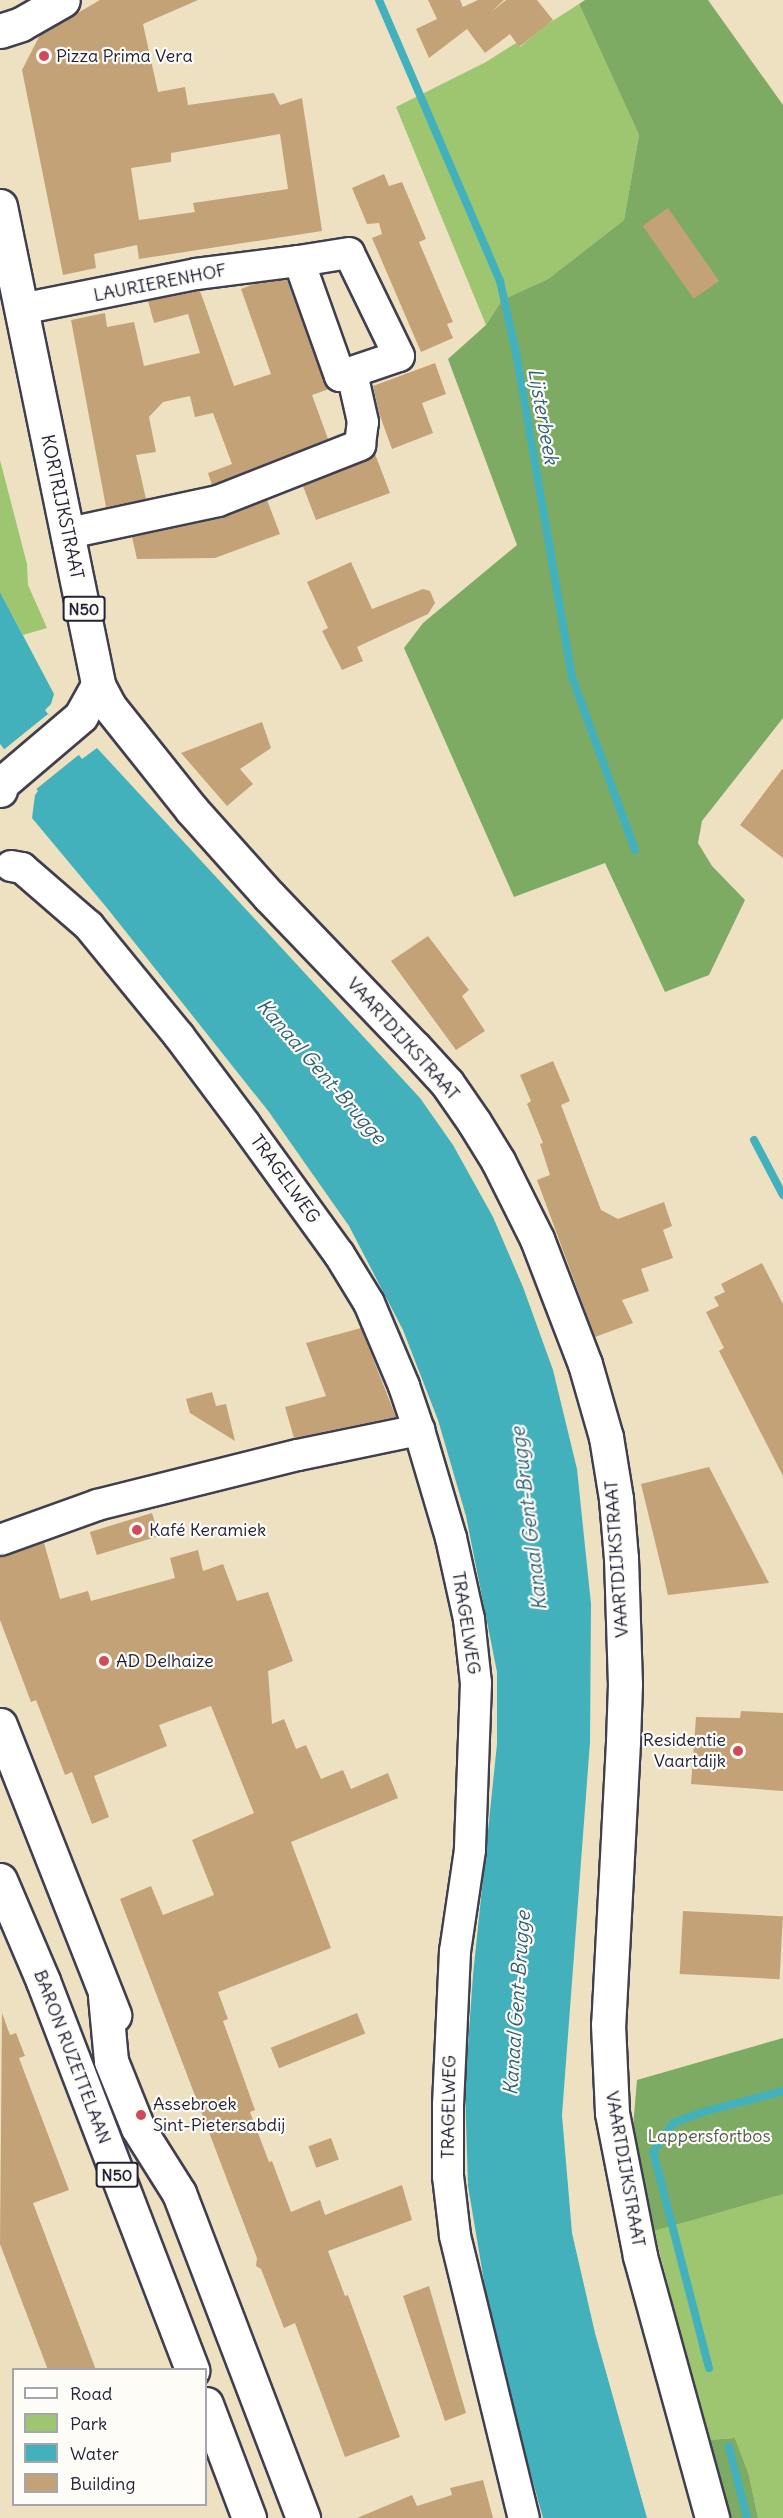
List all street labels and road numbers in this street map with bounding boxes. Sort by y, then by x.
street label: LAURIERENHOF [92,260,228,306]
street label: KORTRIJKSTRAAT [36,433,88,581]
road number: N50 [62,596,106,622]
street label: VAARTDIJKSTRAAT [342,973,464,1105]
street label: TRAGELWEG [246,1131,324,1227]
street label: VAARTDIJKSTRAAT [601,1480,633,1638]
street label: TRAGELWEG [447,1570,485,1676]
street label: BARON RUZETTELAAN [29,1967,115,2147]
street label: TRAGELWEG [437,2055,461,2159]
street label: VAARTDIJKSTRAAT [601,2089,649,2249]
road number: N50 [94,2162,140,2188]

